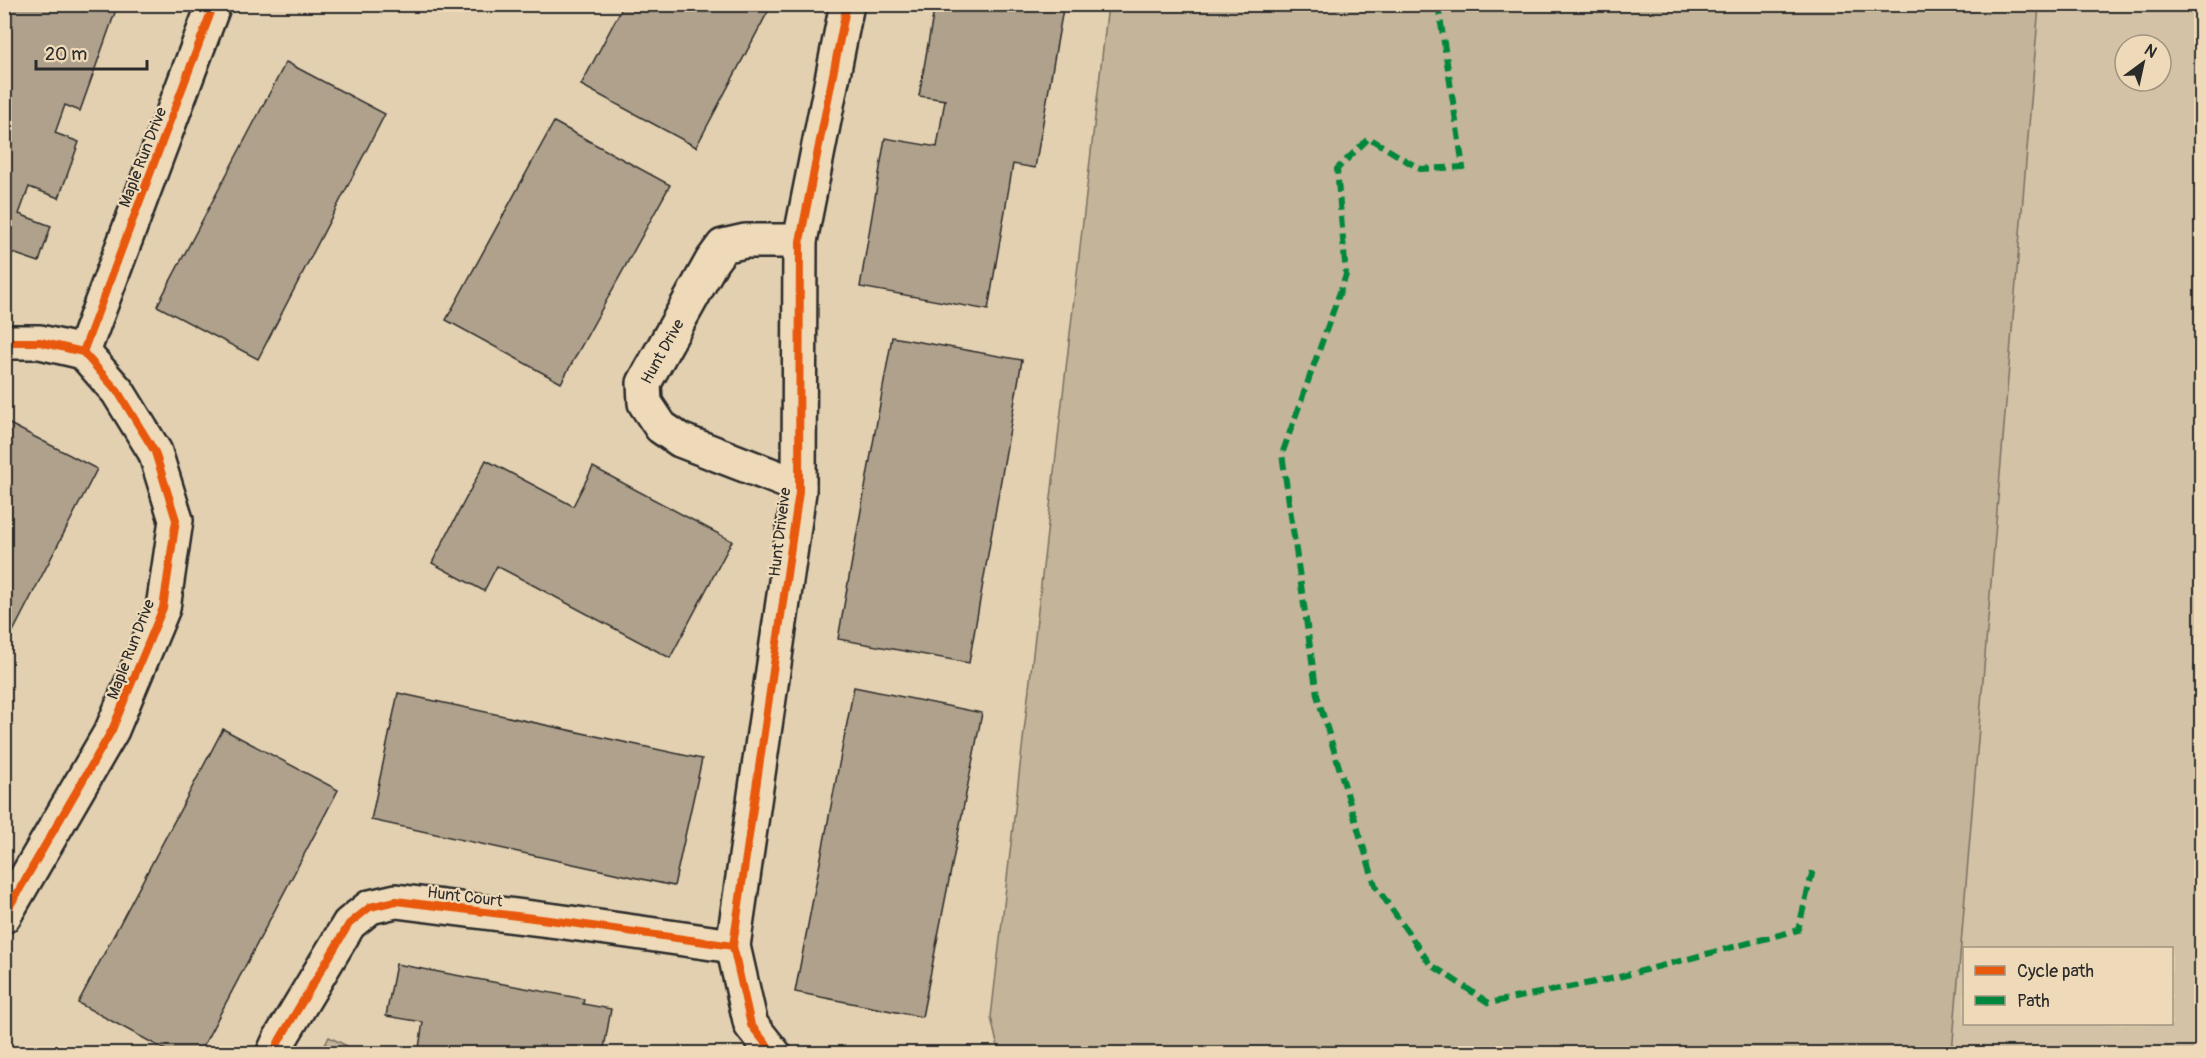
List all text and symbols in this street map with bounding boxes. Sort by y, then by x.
scale bar [36,33,147,71]
north arrow [2113,33,2173,93]
text: N [2141,40,2161,63]
text: 20 m [45,43,87,66]
street label: Maple Run Drive [115,104,171,210]
street label: Hunt Drive [637,316,689,388]
street label: Hunt Driveive [765,486,795,578]
street label: Maple Run Drive [103,596,159,702]
street label: Hunt Court [426,882,504,912]
legend [1963,947,2173,1025]
text: Cycle path [2017,960,2094,983]
text: Path [2017,990,2050,1013]

